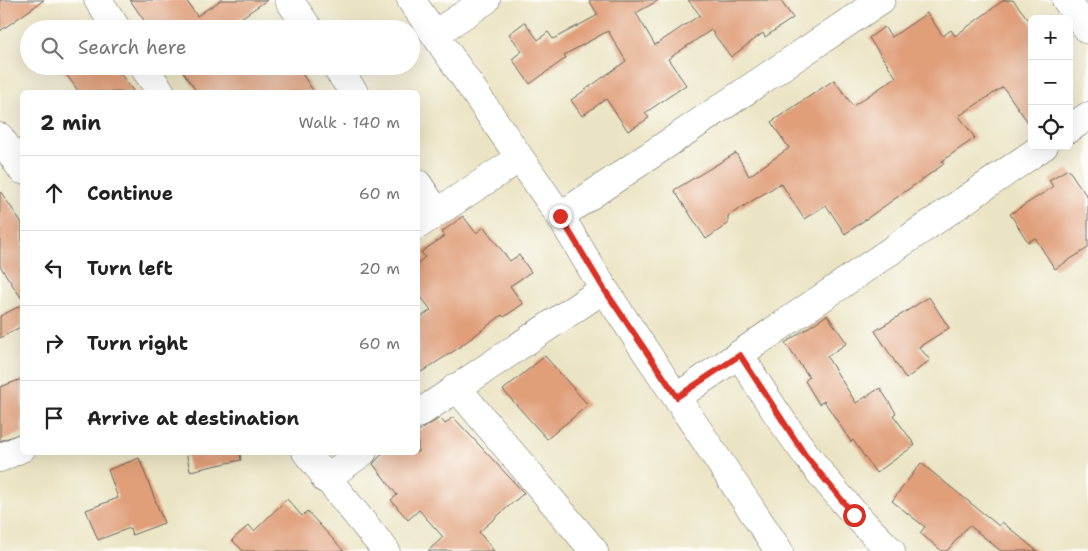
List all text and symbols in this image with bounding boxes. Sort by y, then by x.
map controls [1028,15,1073,150]
button: + [1028,15,1073,60]
search box [20,20,420,75]
icon: search [38,34,66,62]
text: Search here [78,35,187,60]
button: − [1028,60,1073,105]
button: locate [1028,105,1073,150]
text: 2 min [40,109,101,137]
text: Walk · 140 m [298,112,400,133]
icon: ahead [40,179,68,207]
text: Continue [87,181,173,206]
text: 60 m [359,183,400,204]
route end [549,205,572,228]
icon: left [40,254,68,282]
text: Turn left [87,256,173,281]
text: 20 m [359,258,400,279]
icon: right [40,329,68,357]
text: Turn right [87,331,188,356]
text: 60 m [359,333,400,354]
icon: arrive [40,404,68,432]
text: Arrive at destination [87,406,299,431]
route start [843,504,866,527]

